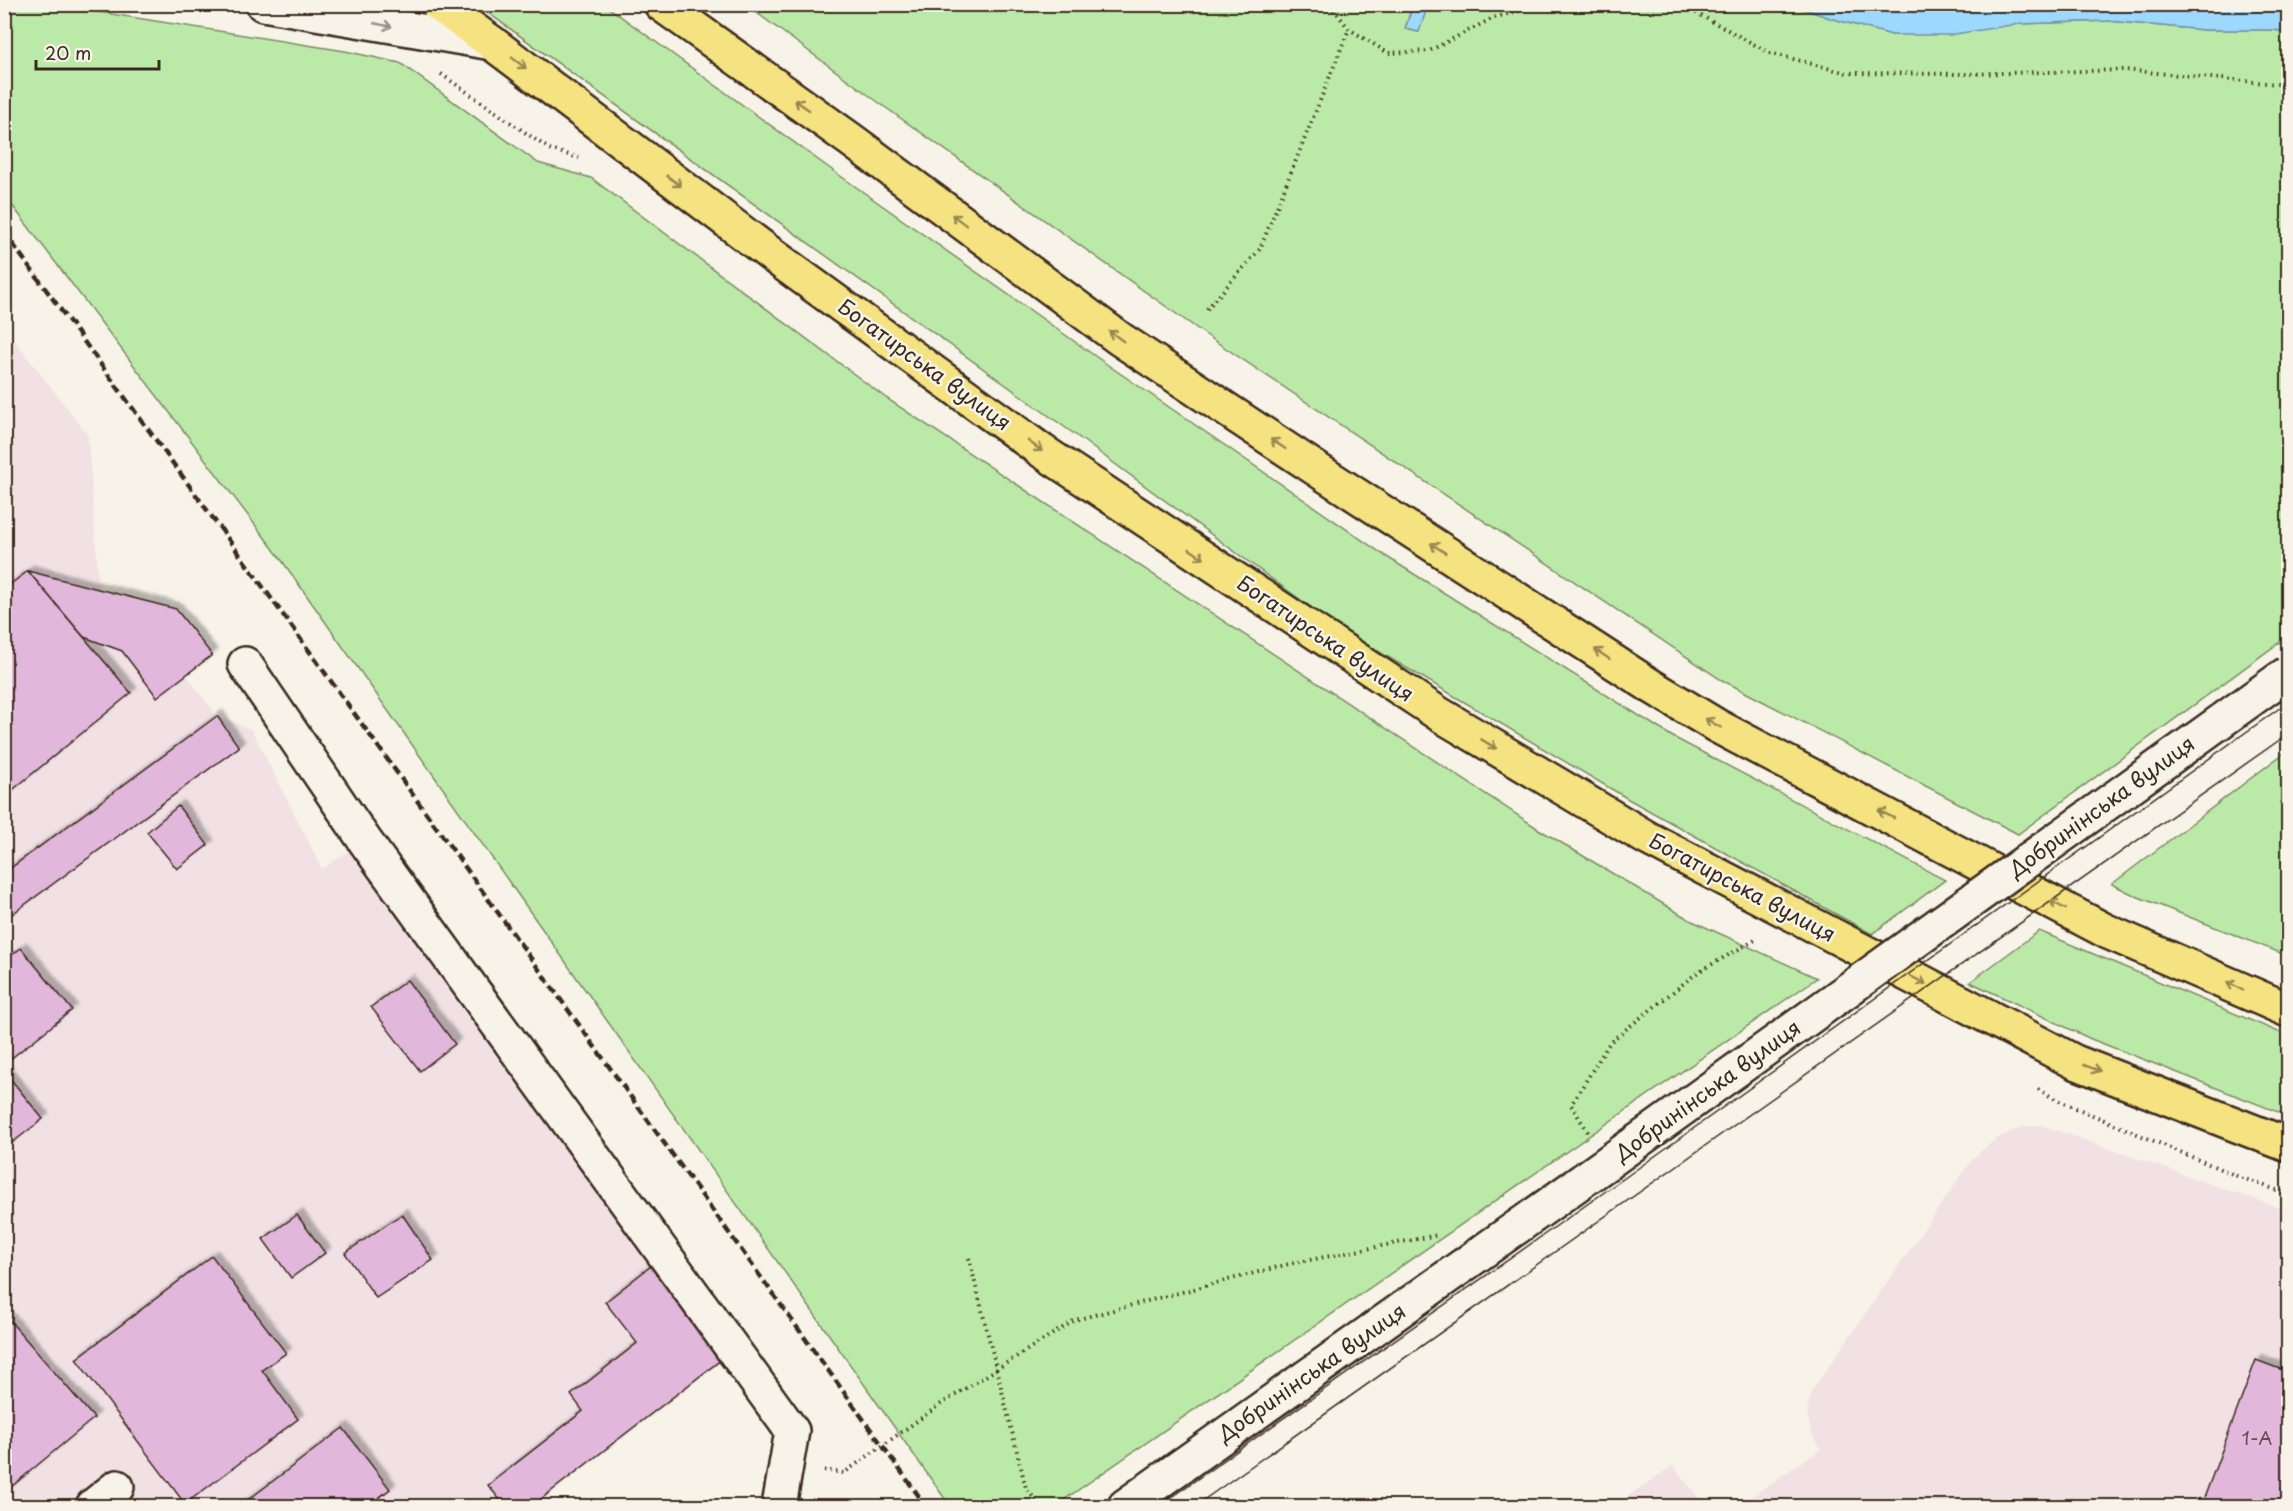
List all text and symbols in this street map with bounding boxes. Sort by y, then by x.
one-way arrow [372,20,392,31]
scale bar [36,33,159,71]
text: 20 m [45,39,91,66]
one-way arrow [511,57,527,70]
one-way arrow [794,98,810,111]
one-way arrow [666,175,682,187]
one-way arrow [951,213,967,226]
street label: Богатирська вулиця [832,289,1019,437]
one-way arrow [1108,329,1124,342]
one-way arrow [1270,438,1287,450]
one-way arrow [1026,439,1042,452]
one-way arrow [1430,542,1447,554]
one-way arrow [1188,548,1205,560]
street label: Богатирська вулиця [1231,566,1421,709]
one-way arrow [1594,648,1610,660]
one-way arrow [1705,717,1722,729]
street label: Добринінська вулиця [2000,727,2201,885]
one-way arrow [1481,739,1498,751]
one-way arrow [1877,807,1895,819]
street label: Богатирська вулиця [1644,823,1842,949]
one-way arrow [2049,899,2067,910]
one-way arrow [1908,975,1926,986]
one-way arrow [2226,980,2244,992]
street label: Добринінська вулиця [1606,1011,1807,1169]
one-way arrow [2082,1063,2100,1074]
street label: Добринінська вулиця [1209,1294,1412,1449]
house number: 1-А [2242,1424,2272,1451]

